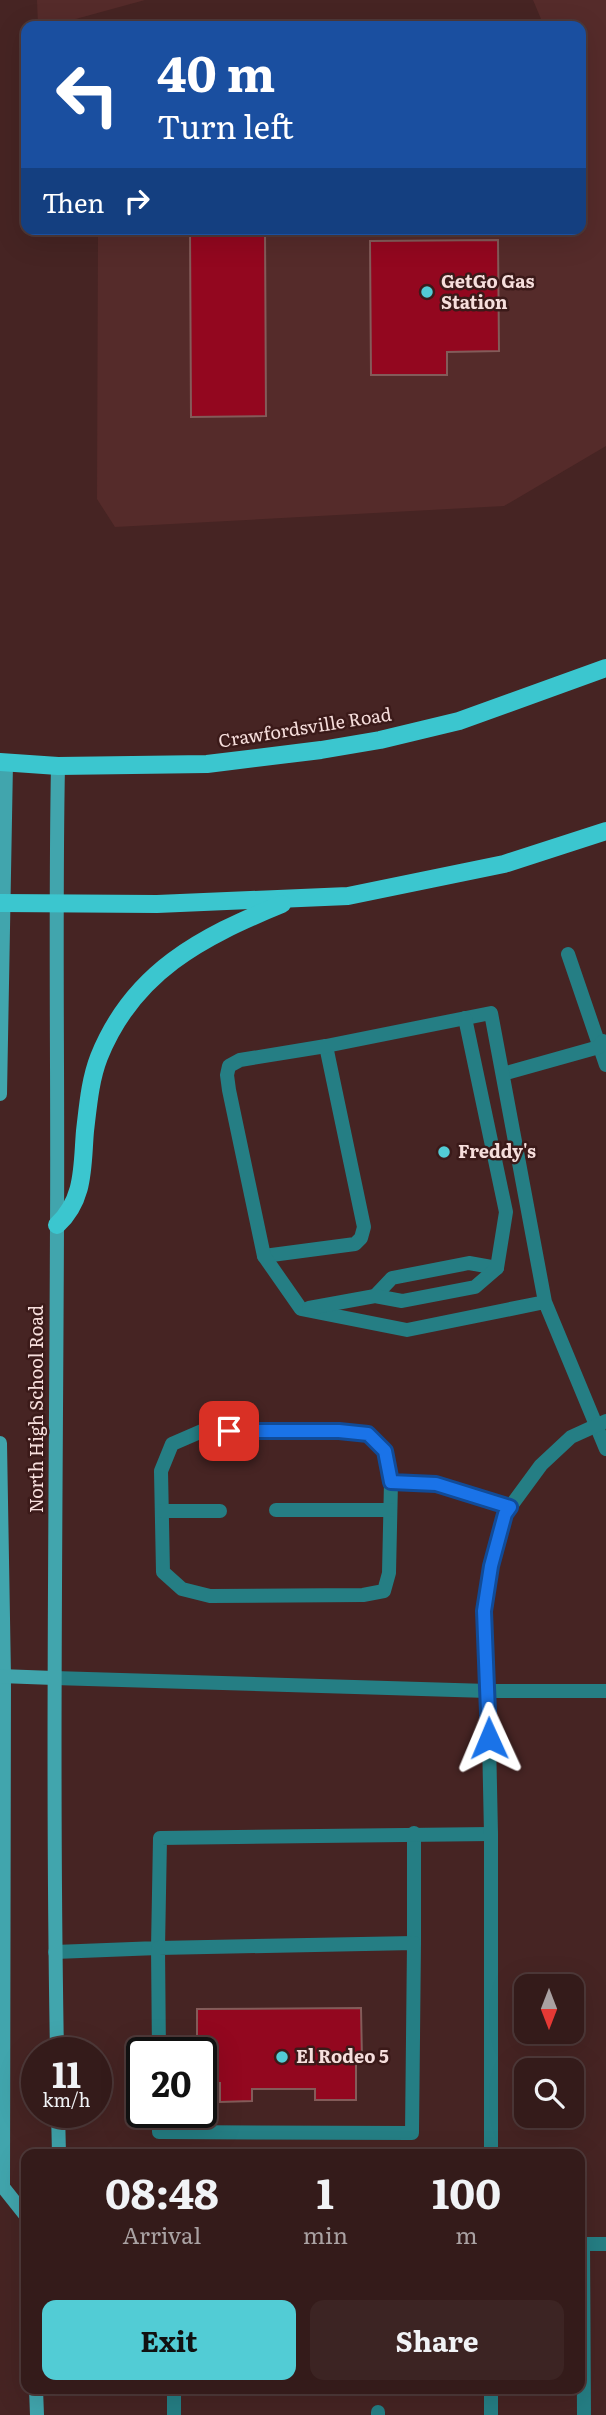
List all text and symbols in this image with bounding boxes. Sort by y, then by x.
text: 40 m [157,34,275,107]
icon: left [42,49,133,140]
text: Turn left [157,101,294,149]
text: Then [42,182,104,221]
icon: right [118,182,156,220]
place label: GetGo Gas Station [441,267,534,315]
marker: GetGo Gas Station [419,284,435,300]
street label: Crawfordsville Road [216,699,393,754]
place label: Freddy's [458,1137,536,1164]
marker: Freddy's [436,1144,452,1160]
street label: North High School Road [22,1305,49,1513]
pin [199,1401,259,1461]
icon: arrive [210,1412,248,1450]
position arrow [452,1701,526,1775]
north arrow [514,1974,584,2044]
map controls [514,1974,584,2128]
speed limit sign: 20 [126,2037,217,2128]
place label: El Rodeo 5 [296,2042,389,2069]
text: 11 [52,2047,81,2099]
marker: El Rodeo 5 [274,2049,290,2065]
button: search [514,2058,584,2128]
text: km/h [43,2086,90,2113]
text: 08:48 [105,2160,219,2222]
text: 1 [317,2160,334,2222]
text: 100 [432,2160,501,2222]
text: Arrival [123,2217,201,2251]
text: min [303,2217,348,2251]
text: m [455,2217,478,2251]
button: Exit [42,2300,296,2380]
button: Share [310,2300,564,2380]

